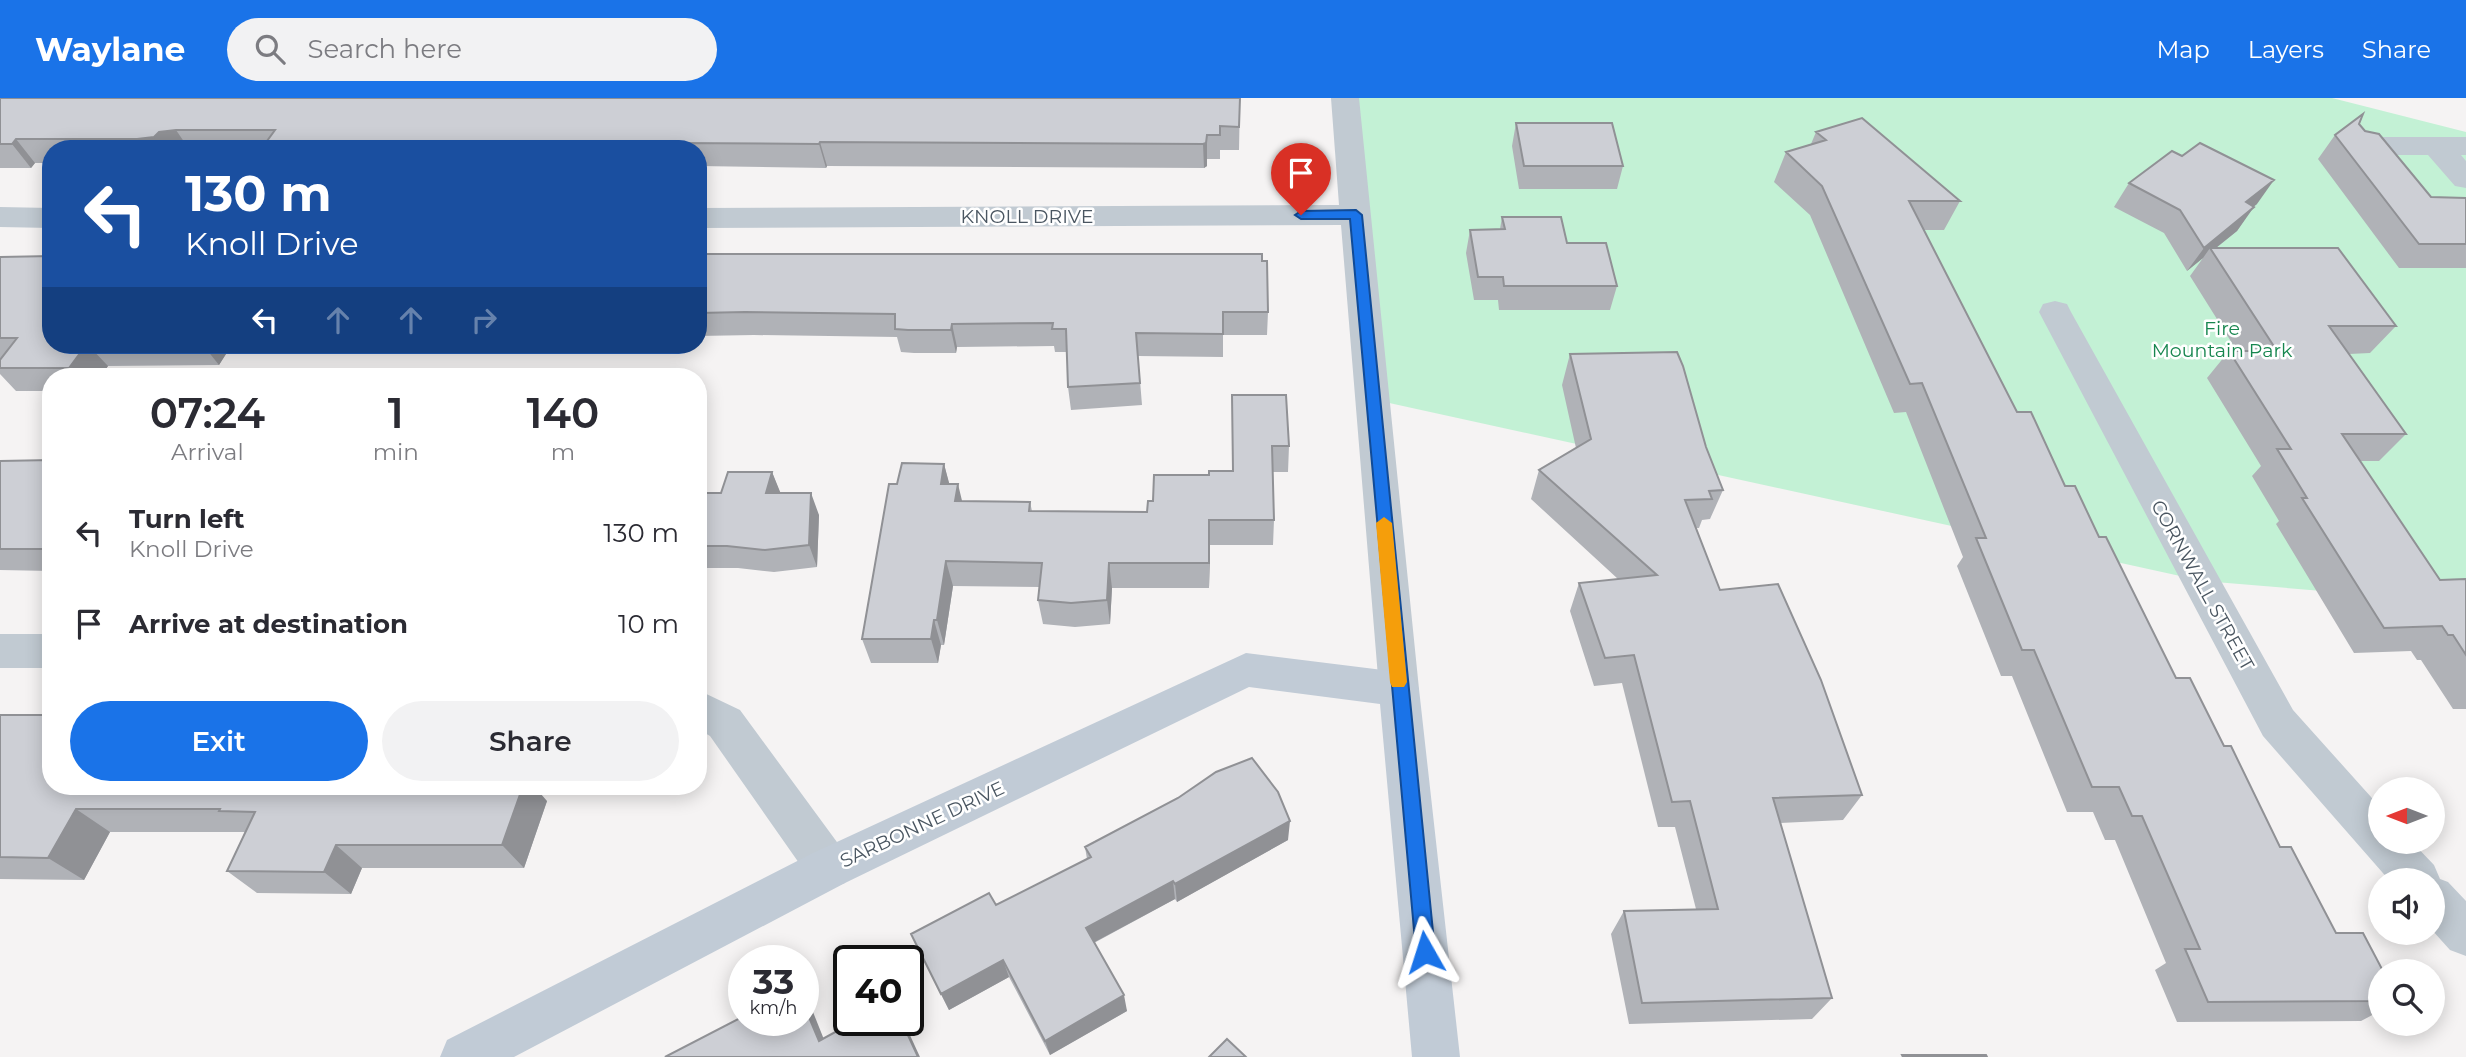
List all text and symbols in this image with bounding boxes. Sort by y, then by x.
search box [227,18,717,81]
text: Waylane [35,29,185,69]
icon: search [251,30,289,68]
text: Search here [307,33,462,65]
text: Map [2156,35,2210,64]
text: Layers [2248,35,2324,64]
text: Share [2362,35,2431,64]
pin [1271,143,1331,215]
icon: arrive [1282,154,1320,192]
text: 130 m [185,164,332,223]
icon: left [70,168,161,259]
street label: KNOLL DRIVE [961,205,1093,228]
text: Knoll Drive [185,224,359,263]
icon: left [246,301,284,339]
icon: ahead [319,301,357,339]
icon: ahead [392,301,430,339]
icon: right [465,301,503,339]
park label: Fire Mountain Park [2152,317,2293,362]
text: 07:24 [150,387,265,439]
text: 1 [388,387,404,439]
text: 140 [527,387,599,439]
text: Arrival [171,438,244,466]
text: min [373,438,419,466]
text: m [551,438,575,466]
street label: CORNWALL STREET [2146,496,2259,675]
text: Turn left [129,503,245,535]
icon: left [70,514,108,552]
text: 130 m [603,517,679,549]
text: Knoll Drive [129,535,254,563]
icon: arrive [70,605,108,643]
text: Arrive at destination [129,608,408,640]
text: 10 m [618,608,679,640]
button: Exit [70,701,368,781]
button: Share [382,701,679,781]
street label: SARBONNE DRIVE [836,776,1008,873]
north arrow [2368,777,2445,854]
map controls [2368,777,2445,1036]
button: sound [2368,868,2445,945]
position arrow [1388,915,1462,989]
speed limit sign: 40 [833,945,924,1036]
button: search [2368,959,2445,1036]
text: 33 [753,960,794,1003]
text: km/h [749,997,798,1019]

